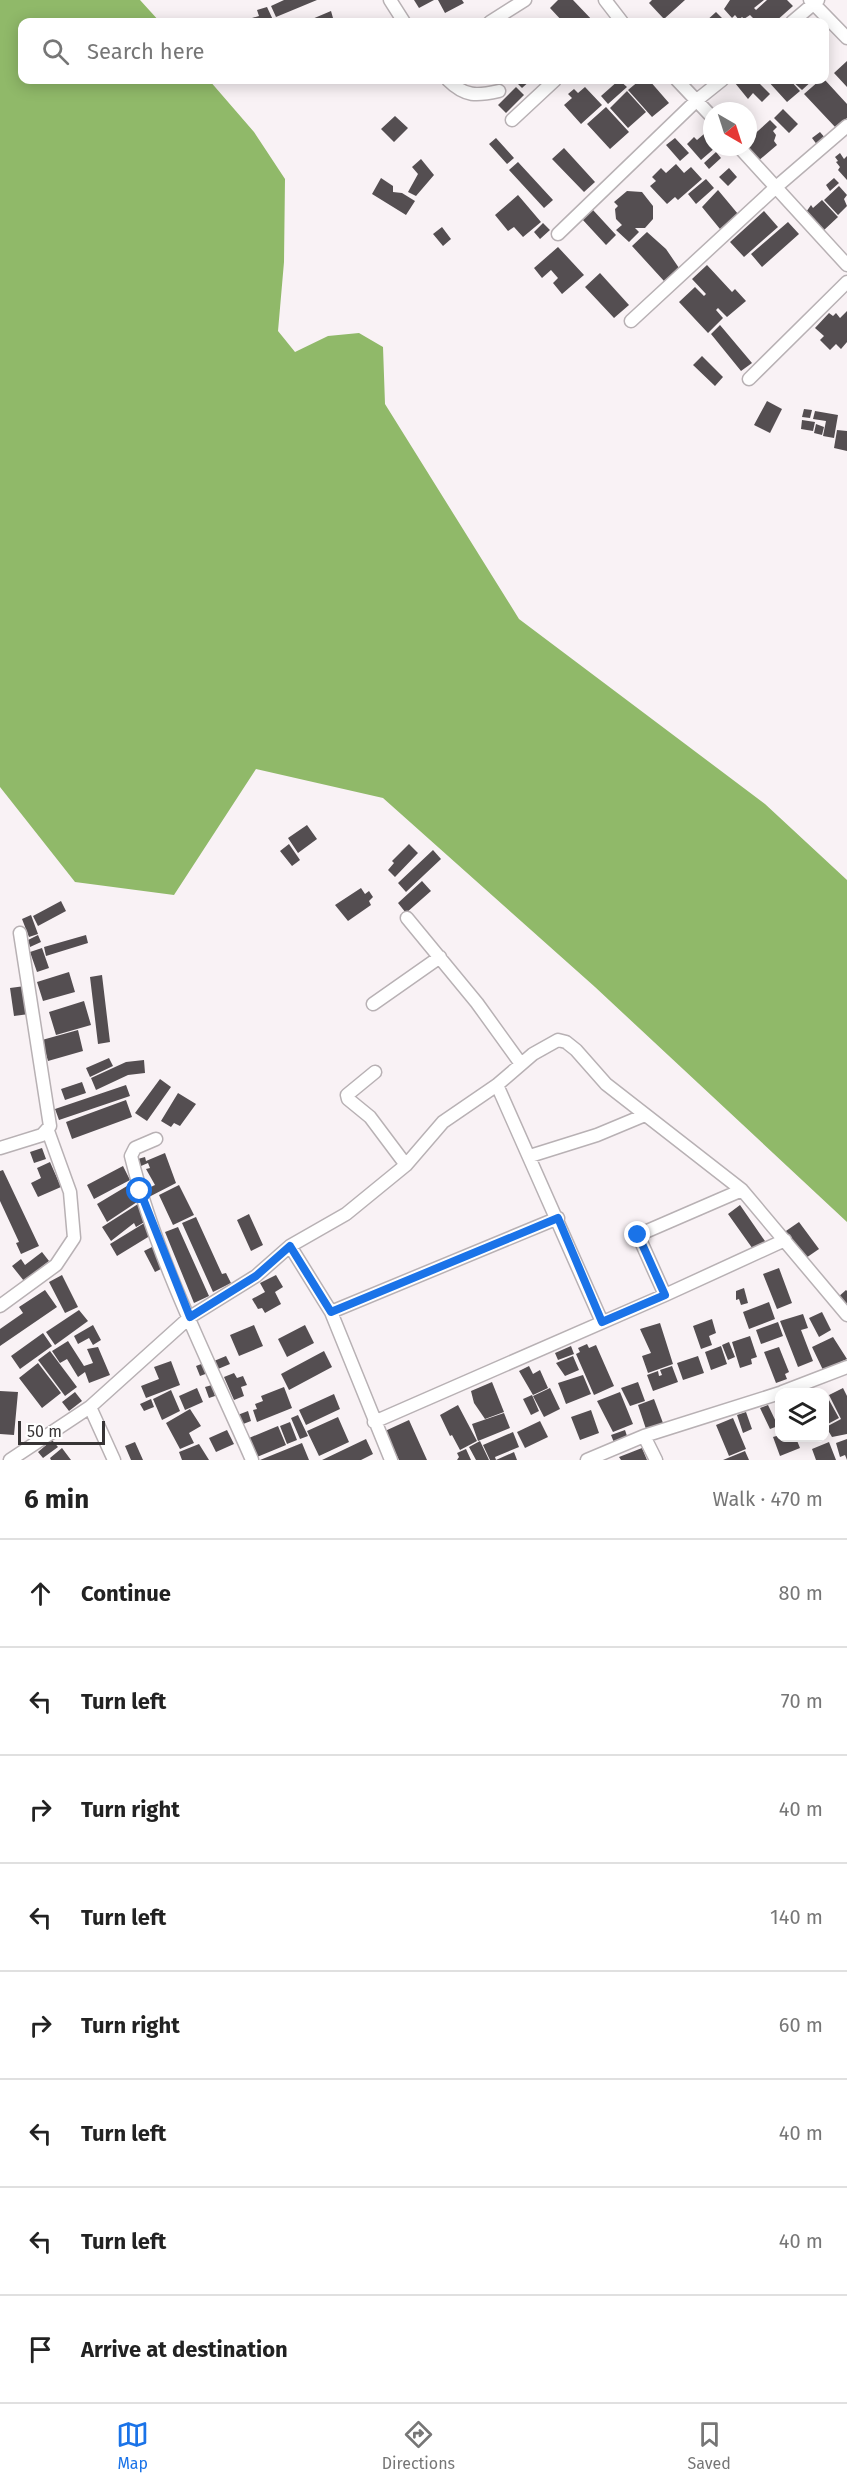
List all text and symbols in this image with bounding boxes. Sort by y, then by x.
search box [18,18,829,84]
icon: search [39,35,72,68]
text: Search here [87,38,205,65]
north arrow [703,102,757,156]
route start [126,1177,152,1203]
route end [624,1221,650,1247]
map controls [775,1388,829,1442]
button: layers [775,1388,829,1442]
scale bar [18,1418,105,1446]
text: 50 m [27,1422,62,1441]
text: 6 min [24,1484,89,1515]
text: Walk · 470 m [713,1487,823,1511]
icon: ahead [24,1577,57,1610]
text: Continue [81,1580,171,1607]
text: 80 m [778,1581,823,1605]
icon: left [24,1685,57,1718]
text: Turn left [81,1688,166,1715]
text: 70 m [781,1689,823,1713]
icon: right [24,1793,57,1826]
text: Turn right [81,1796,180,1823]
text: 40 m [779,1797,823,1821]
icon: left [24,1901,57,1934]
text: Turn left [81,1904,166,1931]
text: 140 m [770,1905,823,1929]
icon: right [24,2009,57,2042]
text: Turn right [81,2012,180,2039]
text: 60 m [779,2013,823,2037]
icon: left [24,2117,57,2150]
text: Turn left [81,2120,166,2147]
text: 40 m [779,2121,823,2145]
icon: left [24,2225,57,2258]
text: Turn left [81,2228,166,2255]
text: 40 m [779,2229,823,2253]
icon: arrive [24,2333,57,2366]
text: Arrive at destination [81,2336,288,2363]
tab: Map [116,2418,149,2473]
tab: Directions [382,2418,455,2473]
tab: Saved [687,2418,731,2473]

